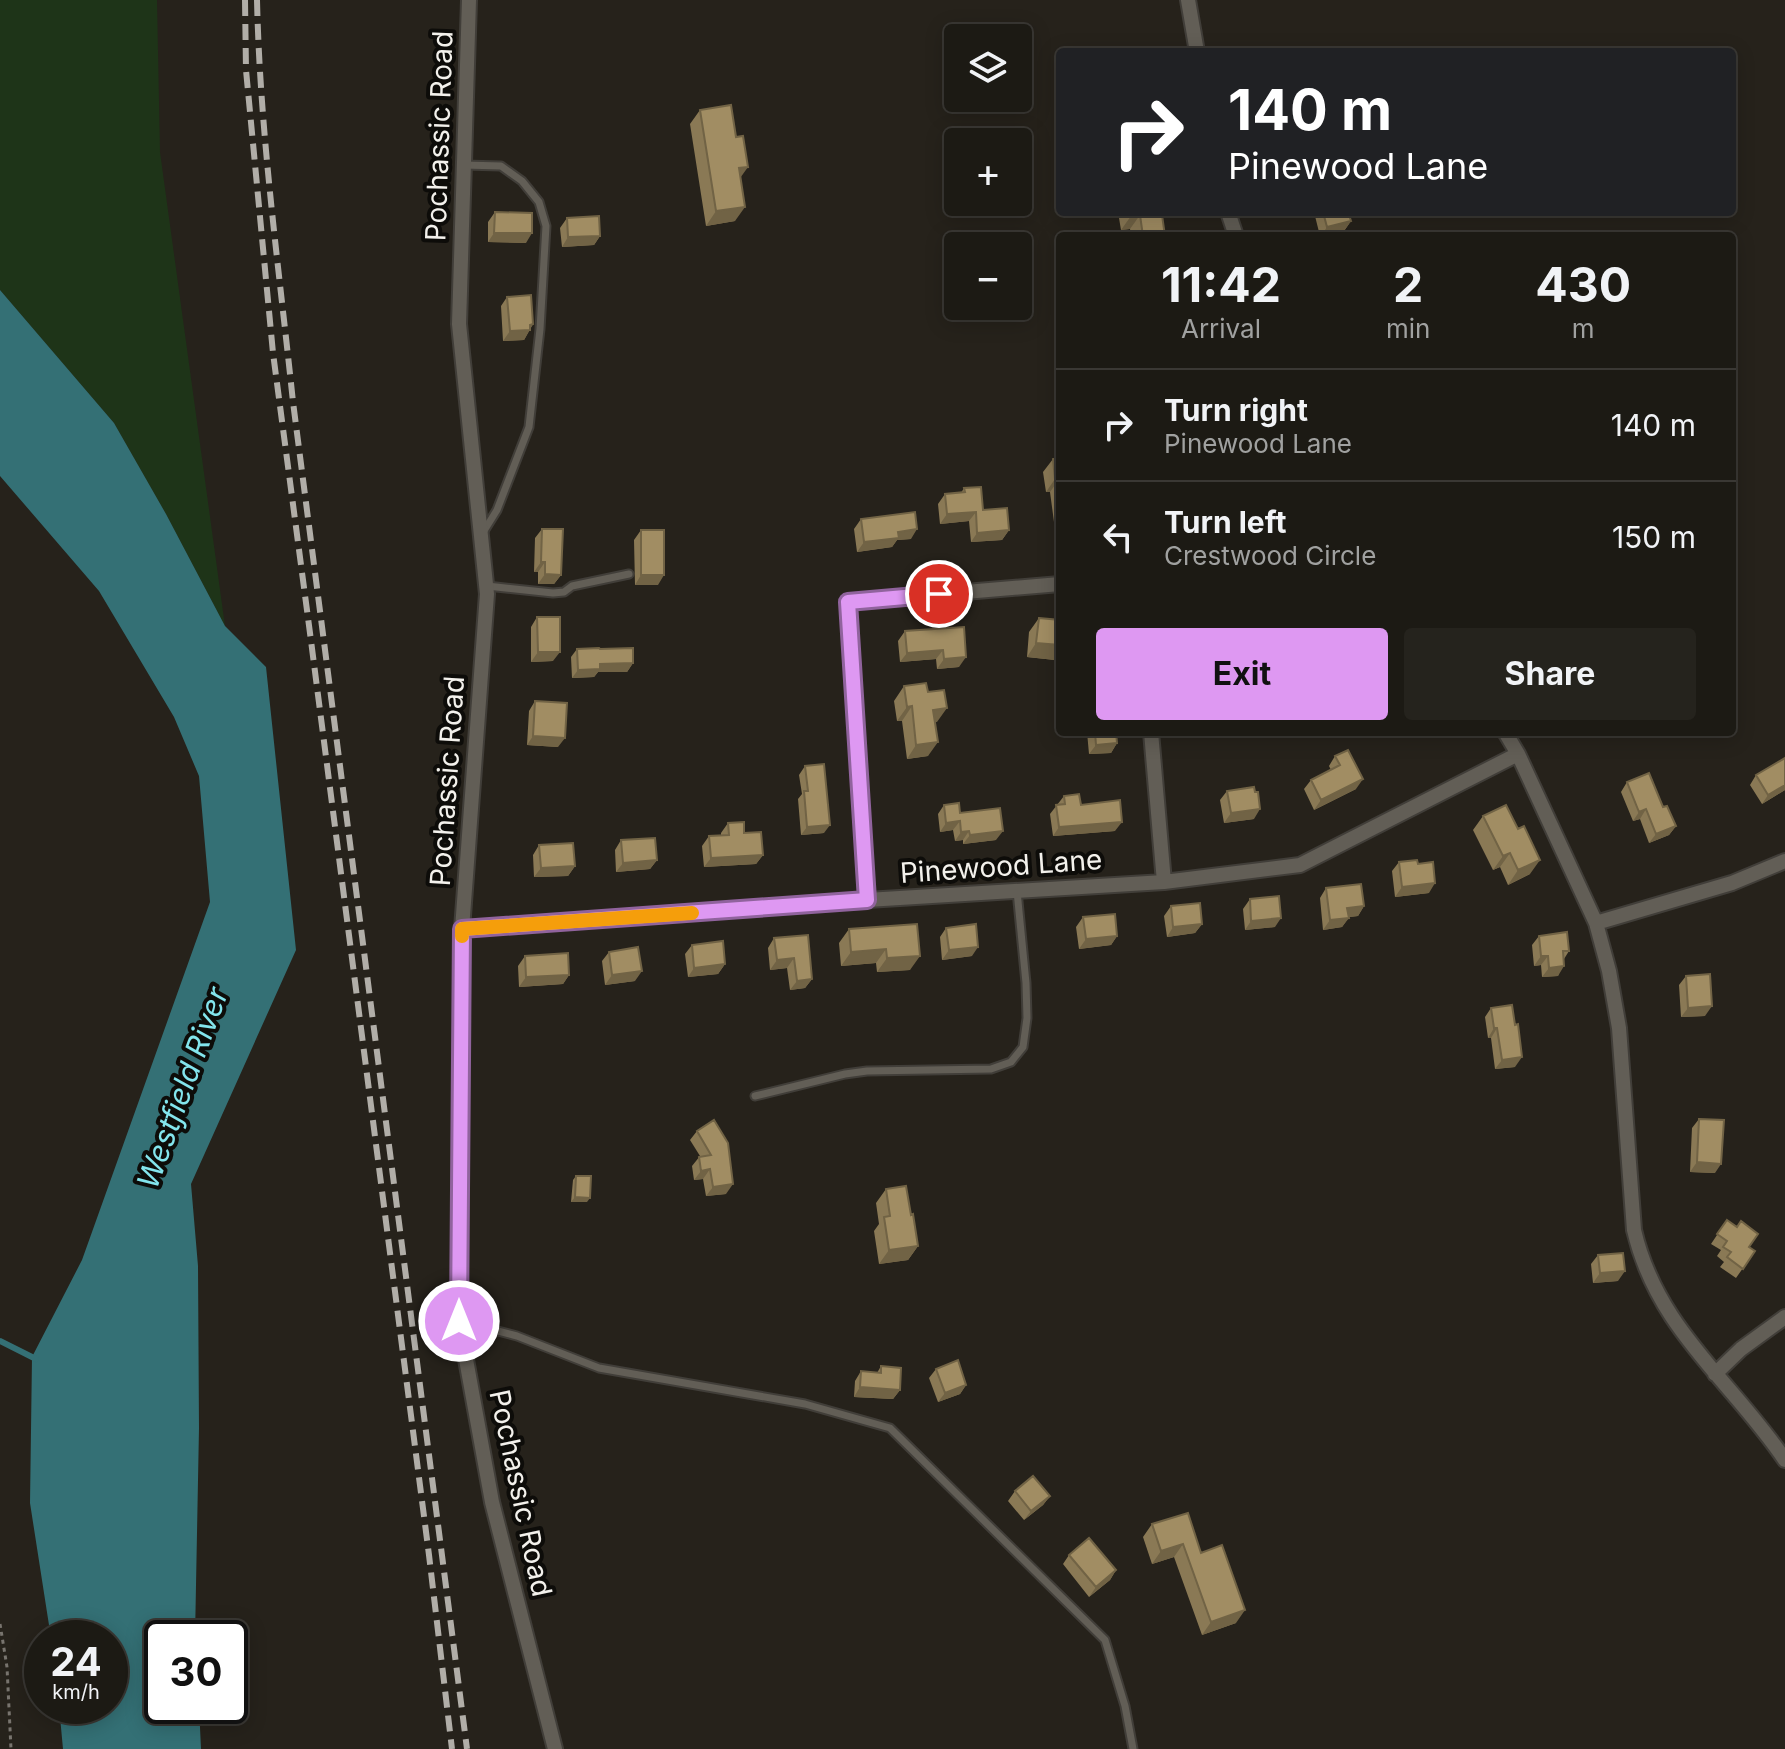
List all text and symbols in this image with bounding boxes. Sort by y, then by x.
map controls [944,24,1032,320]
button: layers [944,24,1032,112]
street label: Pochassic Road [418,30,460,242]
text: 140 m [1228,76,1392,144]
icon: right [1096,80,1200,184]
button: + [944,128,1032,216]
text: Pinewood Lane [1228,144,1488,188]
button: − [944,232,1032,320]
text: 11:42 [1161,255,1281,314]
text: 2 [1393,255,1423,314]
text: 430 [1535,255,1631,314]
text: Arrival [1181,313,1261,344]
text: min [1386,313,1430,344]
text: m [1572,313,1595,344]
text: Turn right [1164,392,1308,428]
icon: right [1096,403,1140,447]
text: 140 m [1611,407,1696,443]
text: Pinewood Lane [1164,428,1352,459]
text: Turn left [1164,504,1286,540]
icon: left [1096,515,1140,559]
text: 150 m [1612,519,1696,555]
text: Crestwood Circle [1164,540,1376,571]
pin [905,560,973,628]
icon: arrive [917,572,961,616]
button: Exit [1096,628,1388,720]
button: Share [1404,628,1696,720]
street label: Pochassic Road [423,675,471,887]
street label: Pinewood Lane [899,842,1103,890]
water label: Westfield River [129,981,235,1193]
position arrow [417,1279,501,1363]
street label: Pochassic Road [482,1386,560,1600]
speed limit sign: 30 [144,1620,248,1724]
text: 24 [50,1637,102,1686]
text: km/h [52,1680,100,1704]

